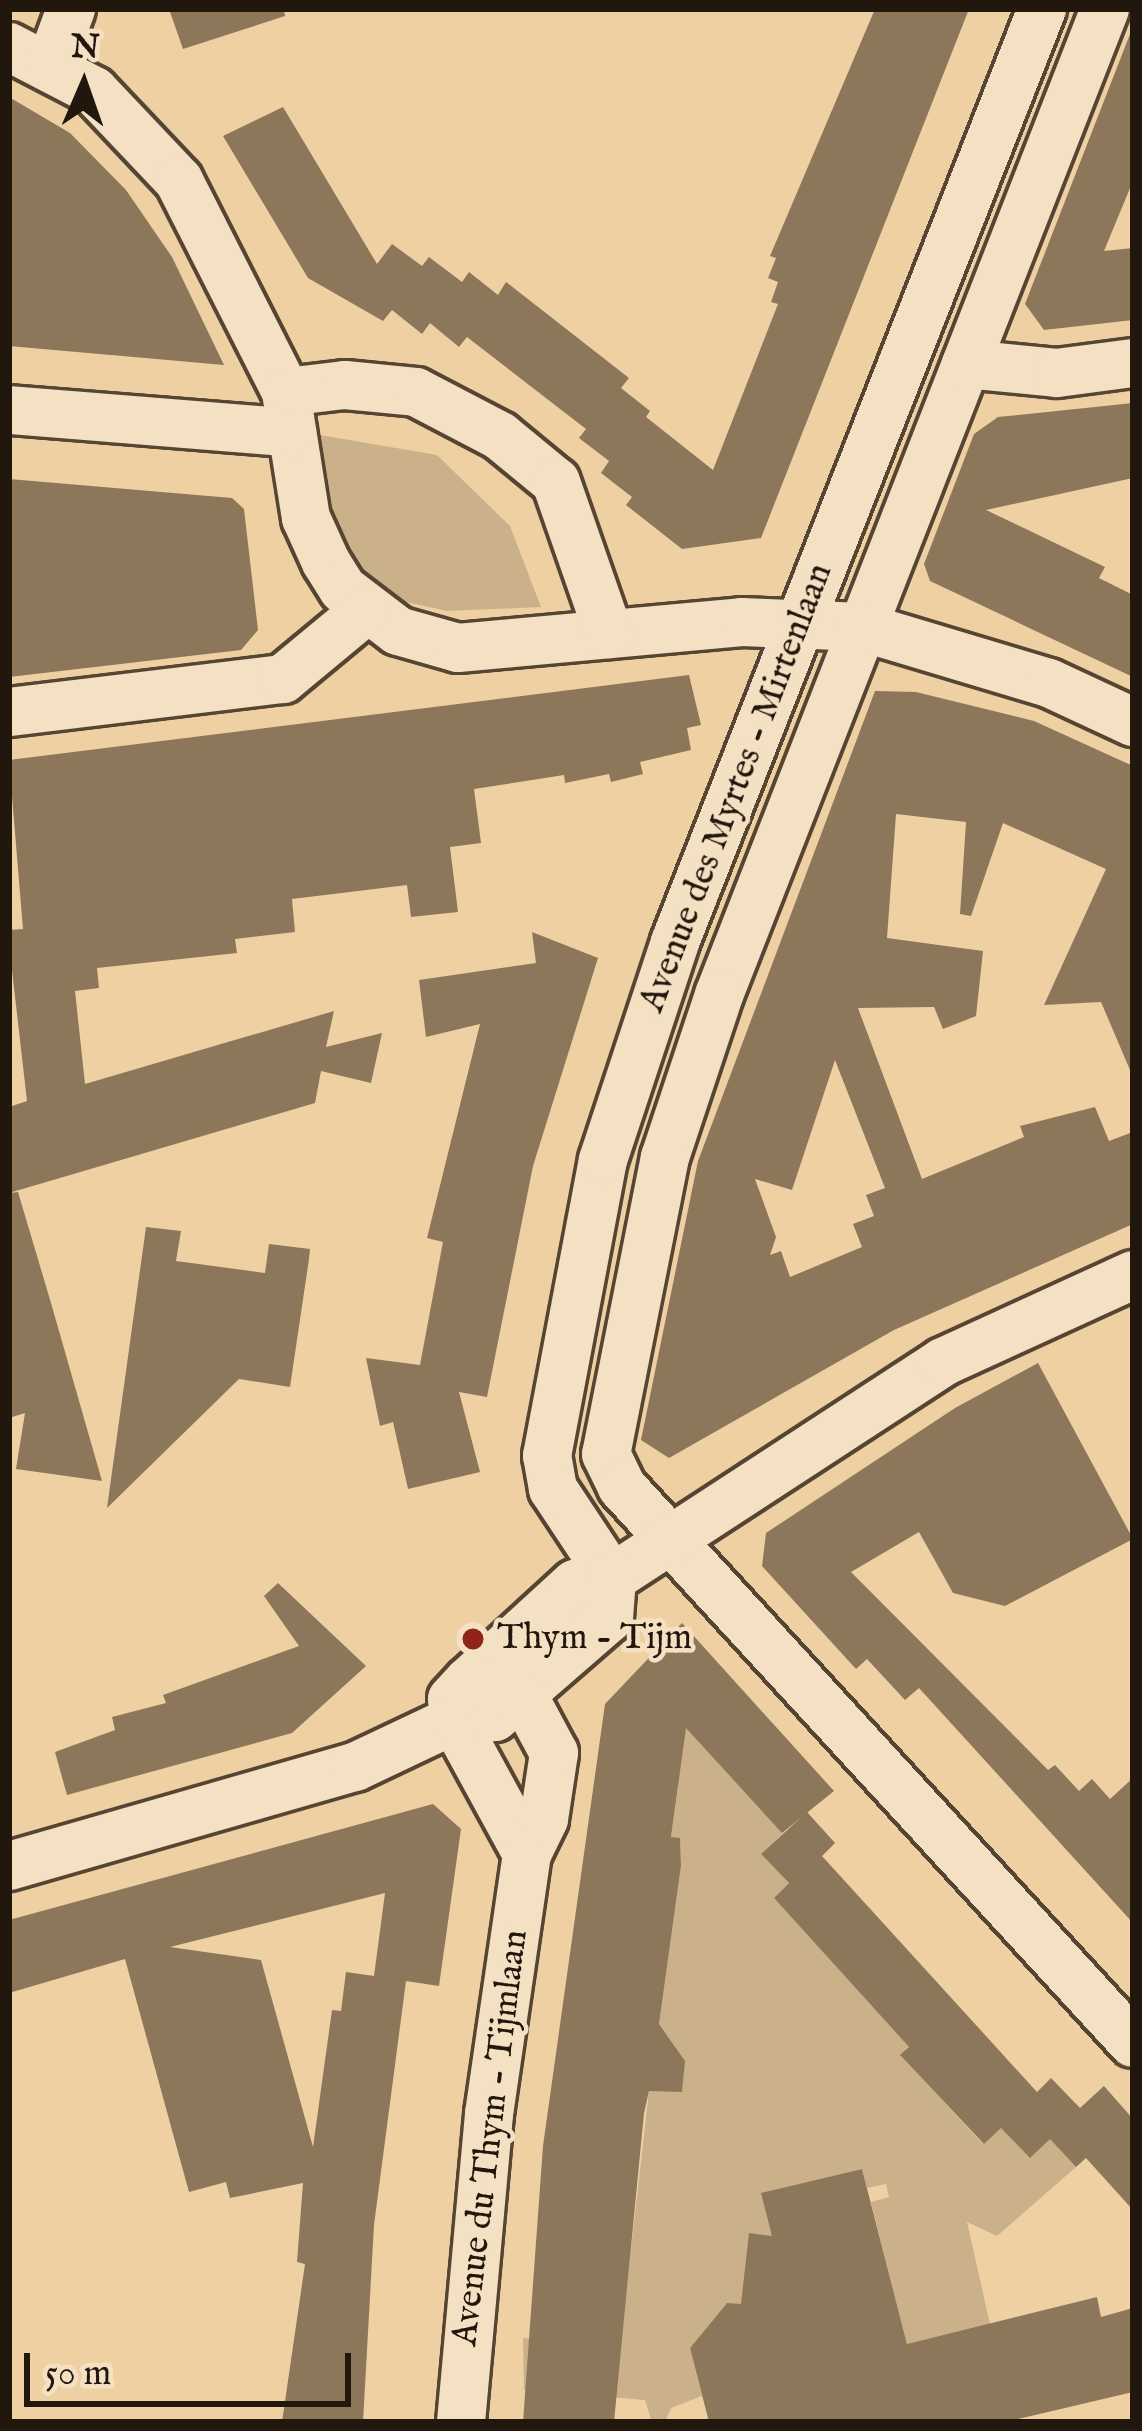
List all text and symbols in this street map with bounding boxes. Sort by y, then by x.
north arrow [24,24,144,144]
text: N [70,27,100,70]
street label: Avenue des Myrtes - Mirtenlaan [631,558,843,1018]
place label: Thym - Tijm [497,1617,692,1661]
marker: Thym - Tijm [460,1626,486,1652]
street label: Avenue du Thym - Tijmlaan [444,1927,538,2349]
scale bar [30,2329,357,2403]
text: 50 m [45,2351,111,2397]

